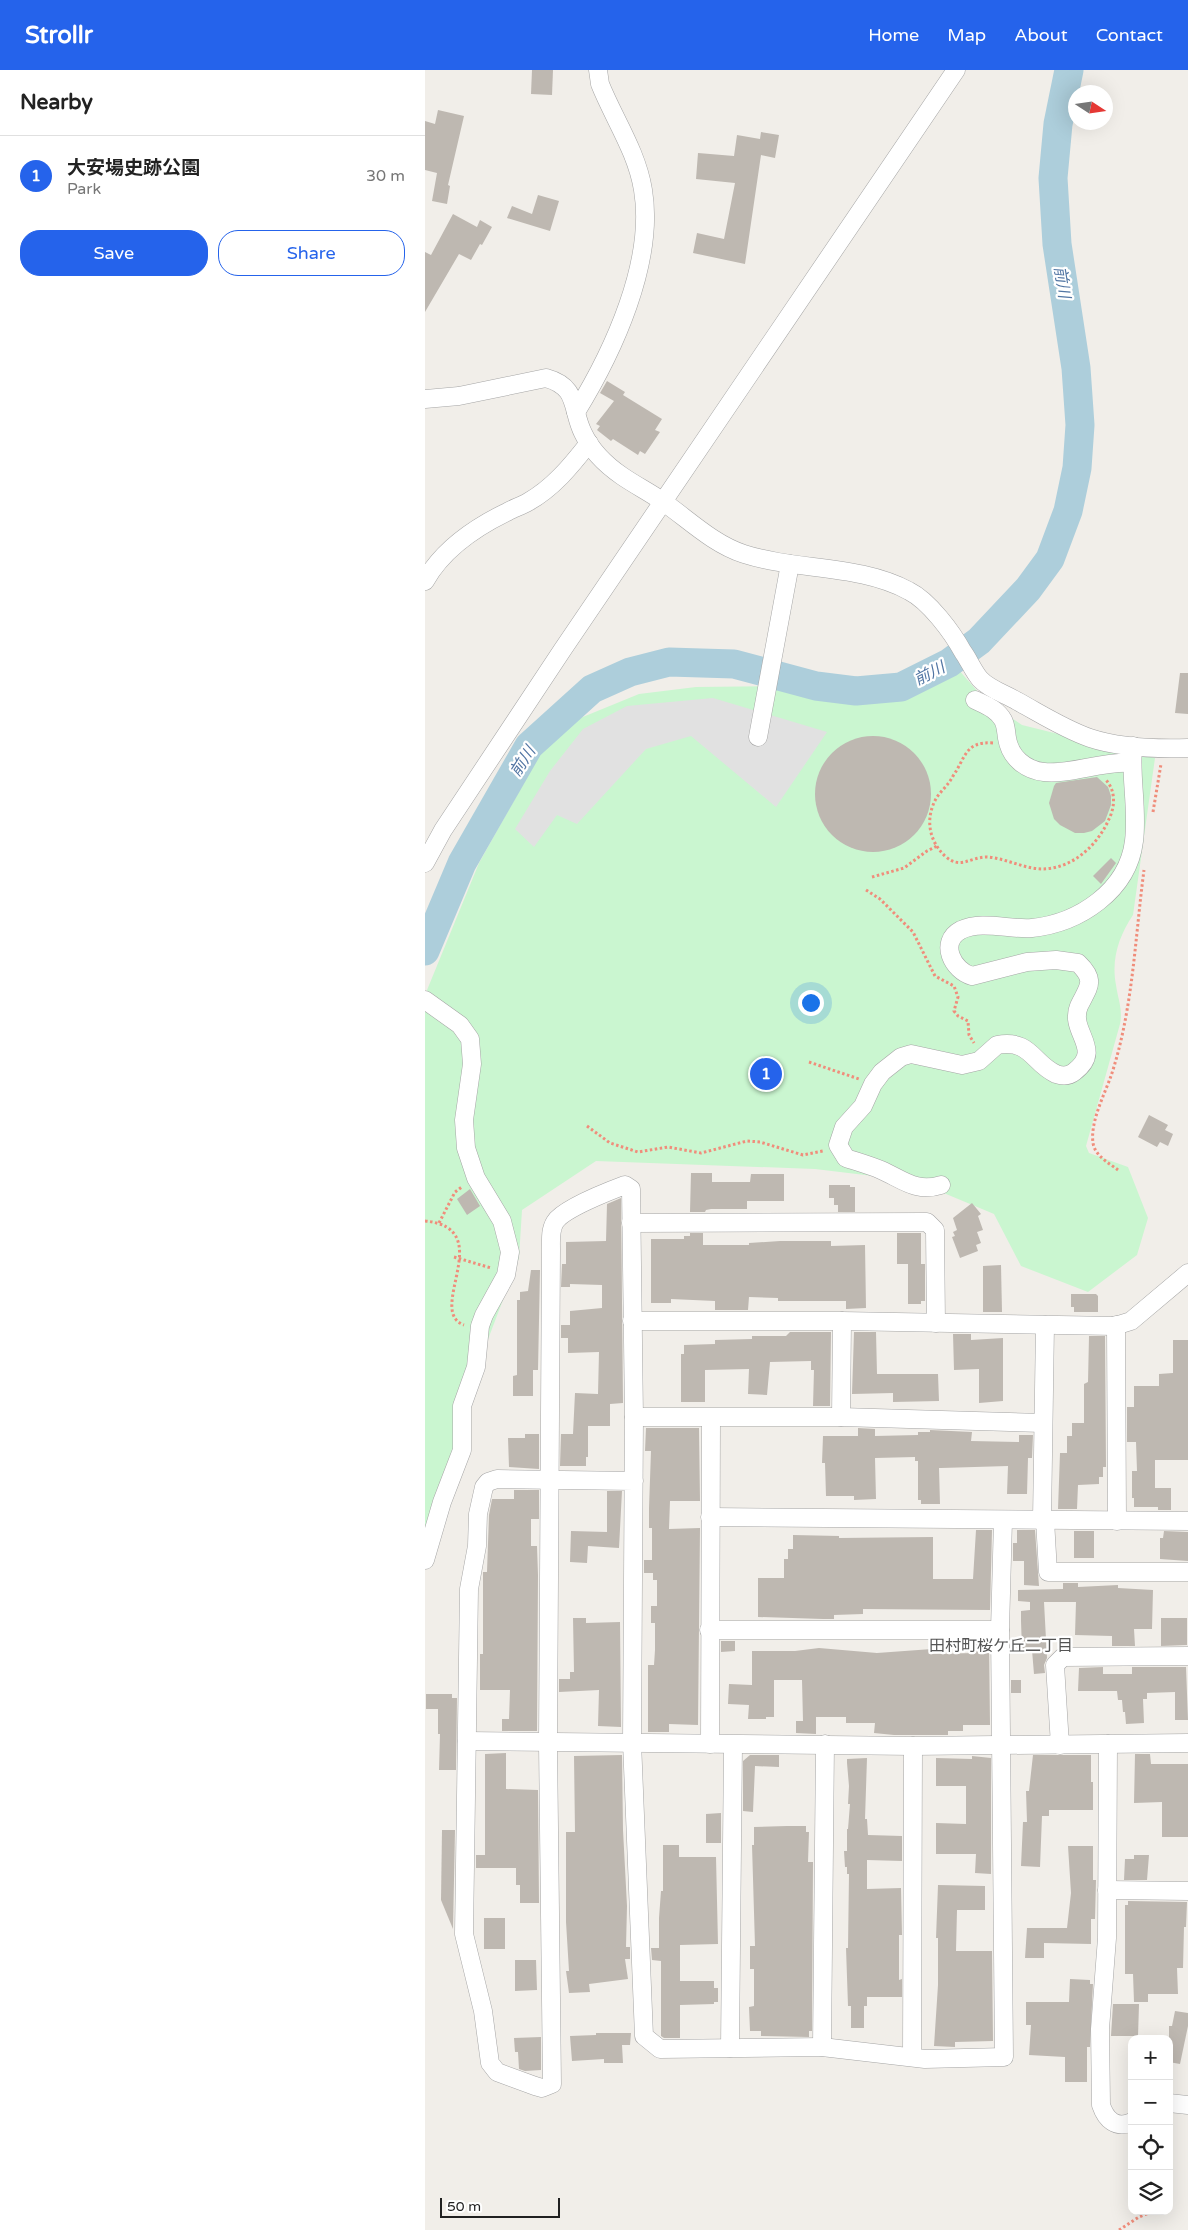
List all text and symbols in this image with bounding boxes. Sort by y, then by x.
text: Strollr [25,21,93,50]
text: Home [868,24,919,46]
text: Map [947,24,986,46]
text: About [1014,24,1068,46]
text: Contact [1096,24,1163,46]
north arrow [1068,85,1113,130]
text: Nearby [20,90,93,115]
text: 大安場史跡公園 [67,157,200,179]
text: 1 [31,166,41,186]
text: 30 m [366,166,405,186]
text: Park [67,179,101,199]
button: Save [20,230,208,276]
button: Share [218,230,405,276]
water label: 前川 [1050,265,1075,301]
water label: 前川 [911,657,950,690]
water label: 前川 [506,741,541,780]
your location [798,990,824,1016]
pin: 1 [750,1055,782,1093]
district label: 田村町桜ケ丘二丁目 [929,1636,1073,1656]
map controls [1128,2035,1173,2215]
button: + [1128,2035,1173,2080]
button: − [1128,2080,1173,2125]
button: locate [1128,2125,1173,2170]
button: layers [1128,2170,1173,2215]
scale bar [440,2195,560,2218]
text: 50 m [447,2198,481,2215]

